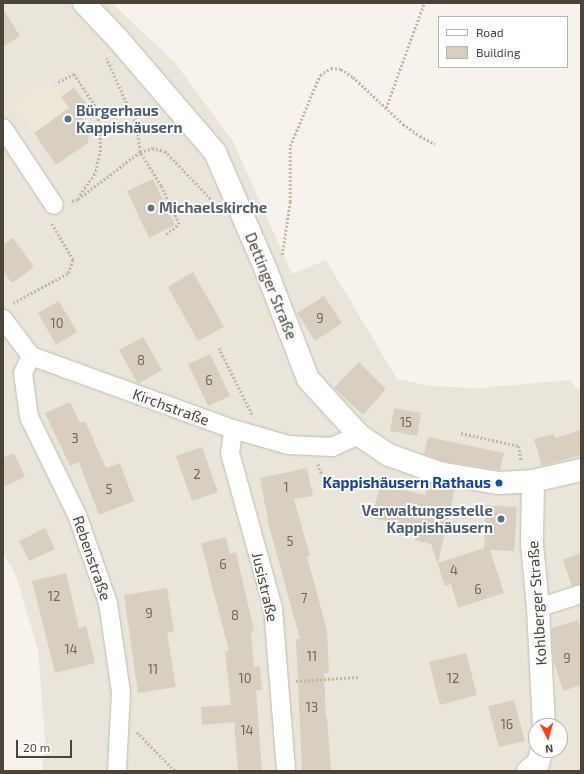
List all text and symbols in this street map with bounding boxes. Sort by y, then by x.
legend [438,16,568,68]
text: Road [476,25,504,39]
text: Building [476,45,520,59]
place label: Bürgerhaus Kappishäusern [76,101,182,136]
marker: Bürgerhaus Kappishäusern [63,114,73,124]
place label: Michaelskirche [159,199,267,217]
marker: Michaelskirche [146,203,156,213]
street label: Dettinger Straße [241,230,301,342]
house number: 9 [316,310,324,326]
house number: 10 [50,315,64,331]
house number: 8 [137,352,145,368]
house number: 6 [205,372,213,388]
street label: Kirchstraße [130,385,212,429]
house number: 15 [400,414,412,430]
house number: 3 [71,430,79,446]
house number: 2 [193,466,201,482]
place label: Kappishäusern Rathaus [322,474,491,492]
marker: Kappishäusern Rathaus [494,478,504,488]
house number: 1 [283,479,289,495]
house number: 5 [106,481,112,497]
place label: Verwaltungsstelle Kappishäusern [362,501,493,536]
street label: Rebenstraße [69,513,115,603]
marker: Verwaltungsstelle Kappishäusern [496,514,506,524]
house number: 5 [287,533,293,549]
street label: Kohlberger Straße [524,540,550,666]
street label: Jusistraße [248,551,282,623]
house number: 6 [219,556,227,572]
house number: 4 [450,562,458,578]
house number: 6 [474,581,482,597]
house number: 12 [48,588,60,604]
house number: 7 [301,590,307,606]
house number: 9 [145,605,153,621]
house number: 8 [231,607,239,623]
house number: 14 [64,641,78,657]
house number: 11 [307,648,317,664]
house number: 9 [563,650,571,666]
house number: 11 [148,661,158,677]
house number: 10 [238,670,252,686]
house number: 12 [447,670,459,686]
house number: 13 [306,699,318,715]
house number: 16 [501,716,513,732]
north arrow [528,718,568,758]
house number: 14 [240,722,254,738]
scale bar [18,732,74,758]
text: 20 m [23,740,50,754]
text: N [545,743,554,756]

